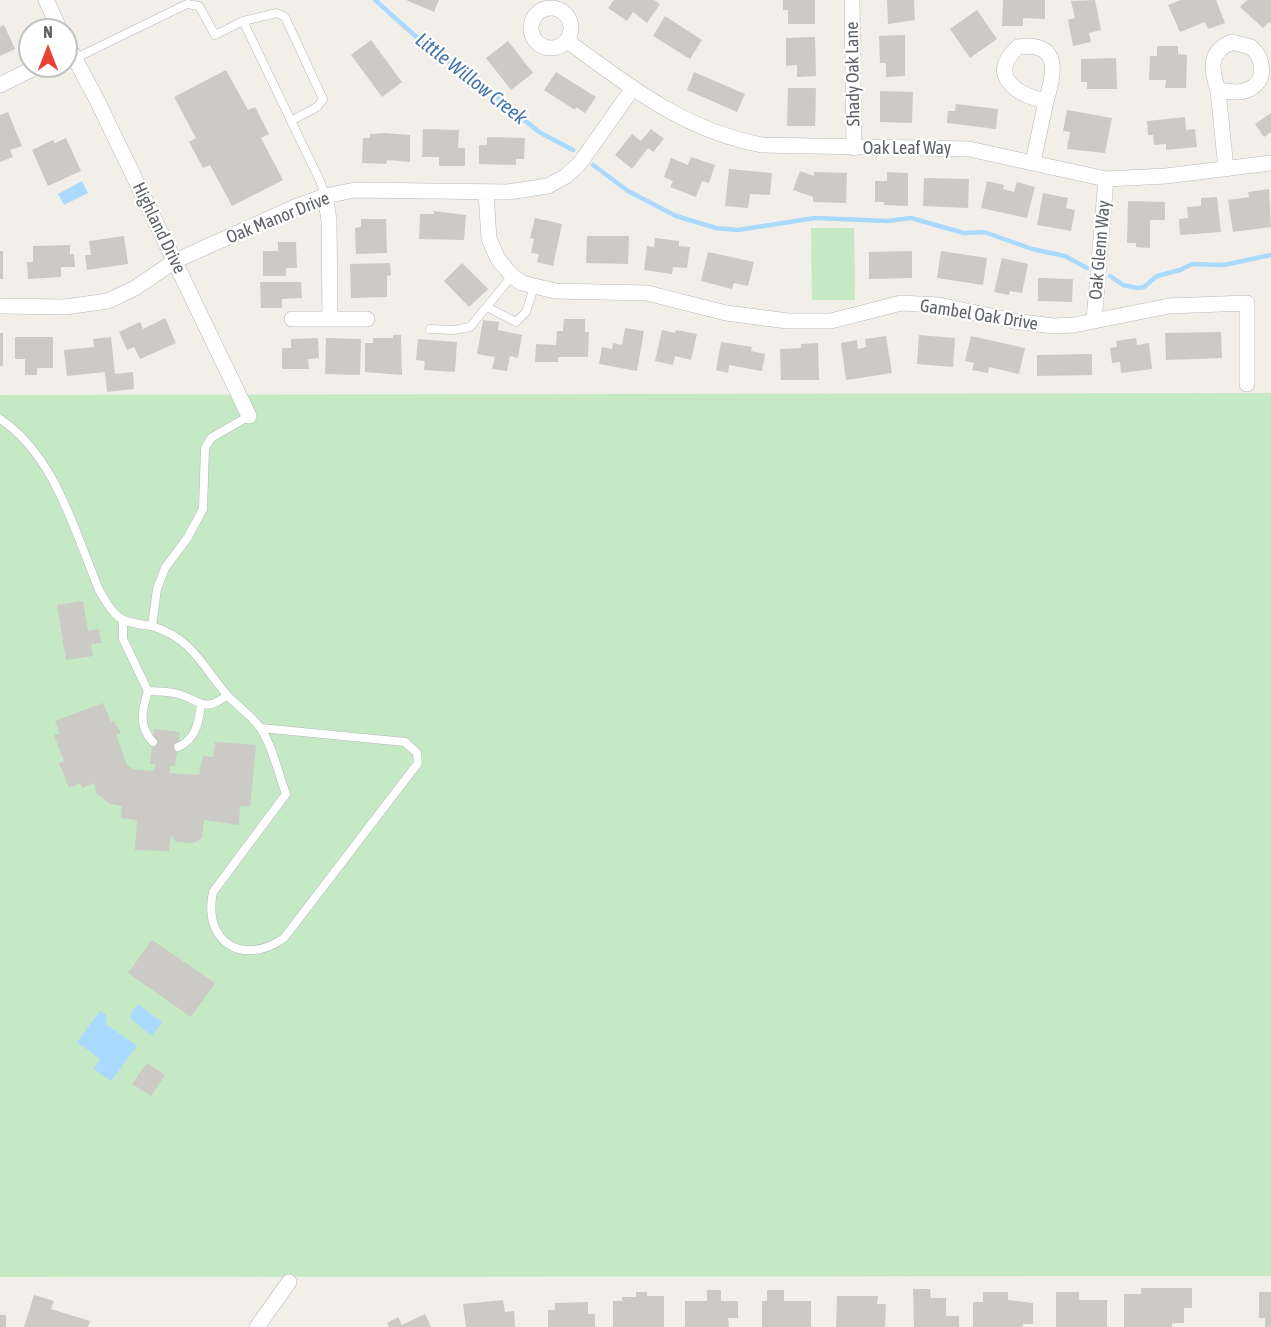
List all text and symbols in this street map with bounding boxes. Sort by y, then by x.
north arrow [18,18,78,78]
street label: Shady Oak Lane [841,22,865,126]
text: N [43,23,53,41]
water label: Little Willow Creek [410,28,532,130]
street label: Oak Leaf Way [863,137,951,159]
street label: Highland Drive [128,179,190,277]
street label: Oak Manor Drive [223,187,333,249]
street label: Oak Glenn Way [1085,199,1115,301]
street label: Gambel Oak Drive [919,295,1039,335]

